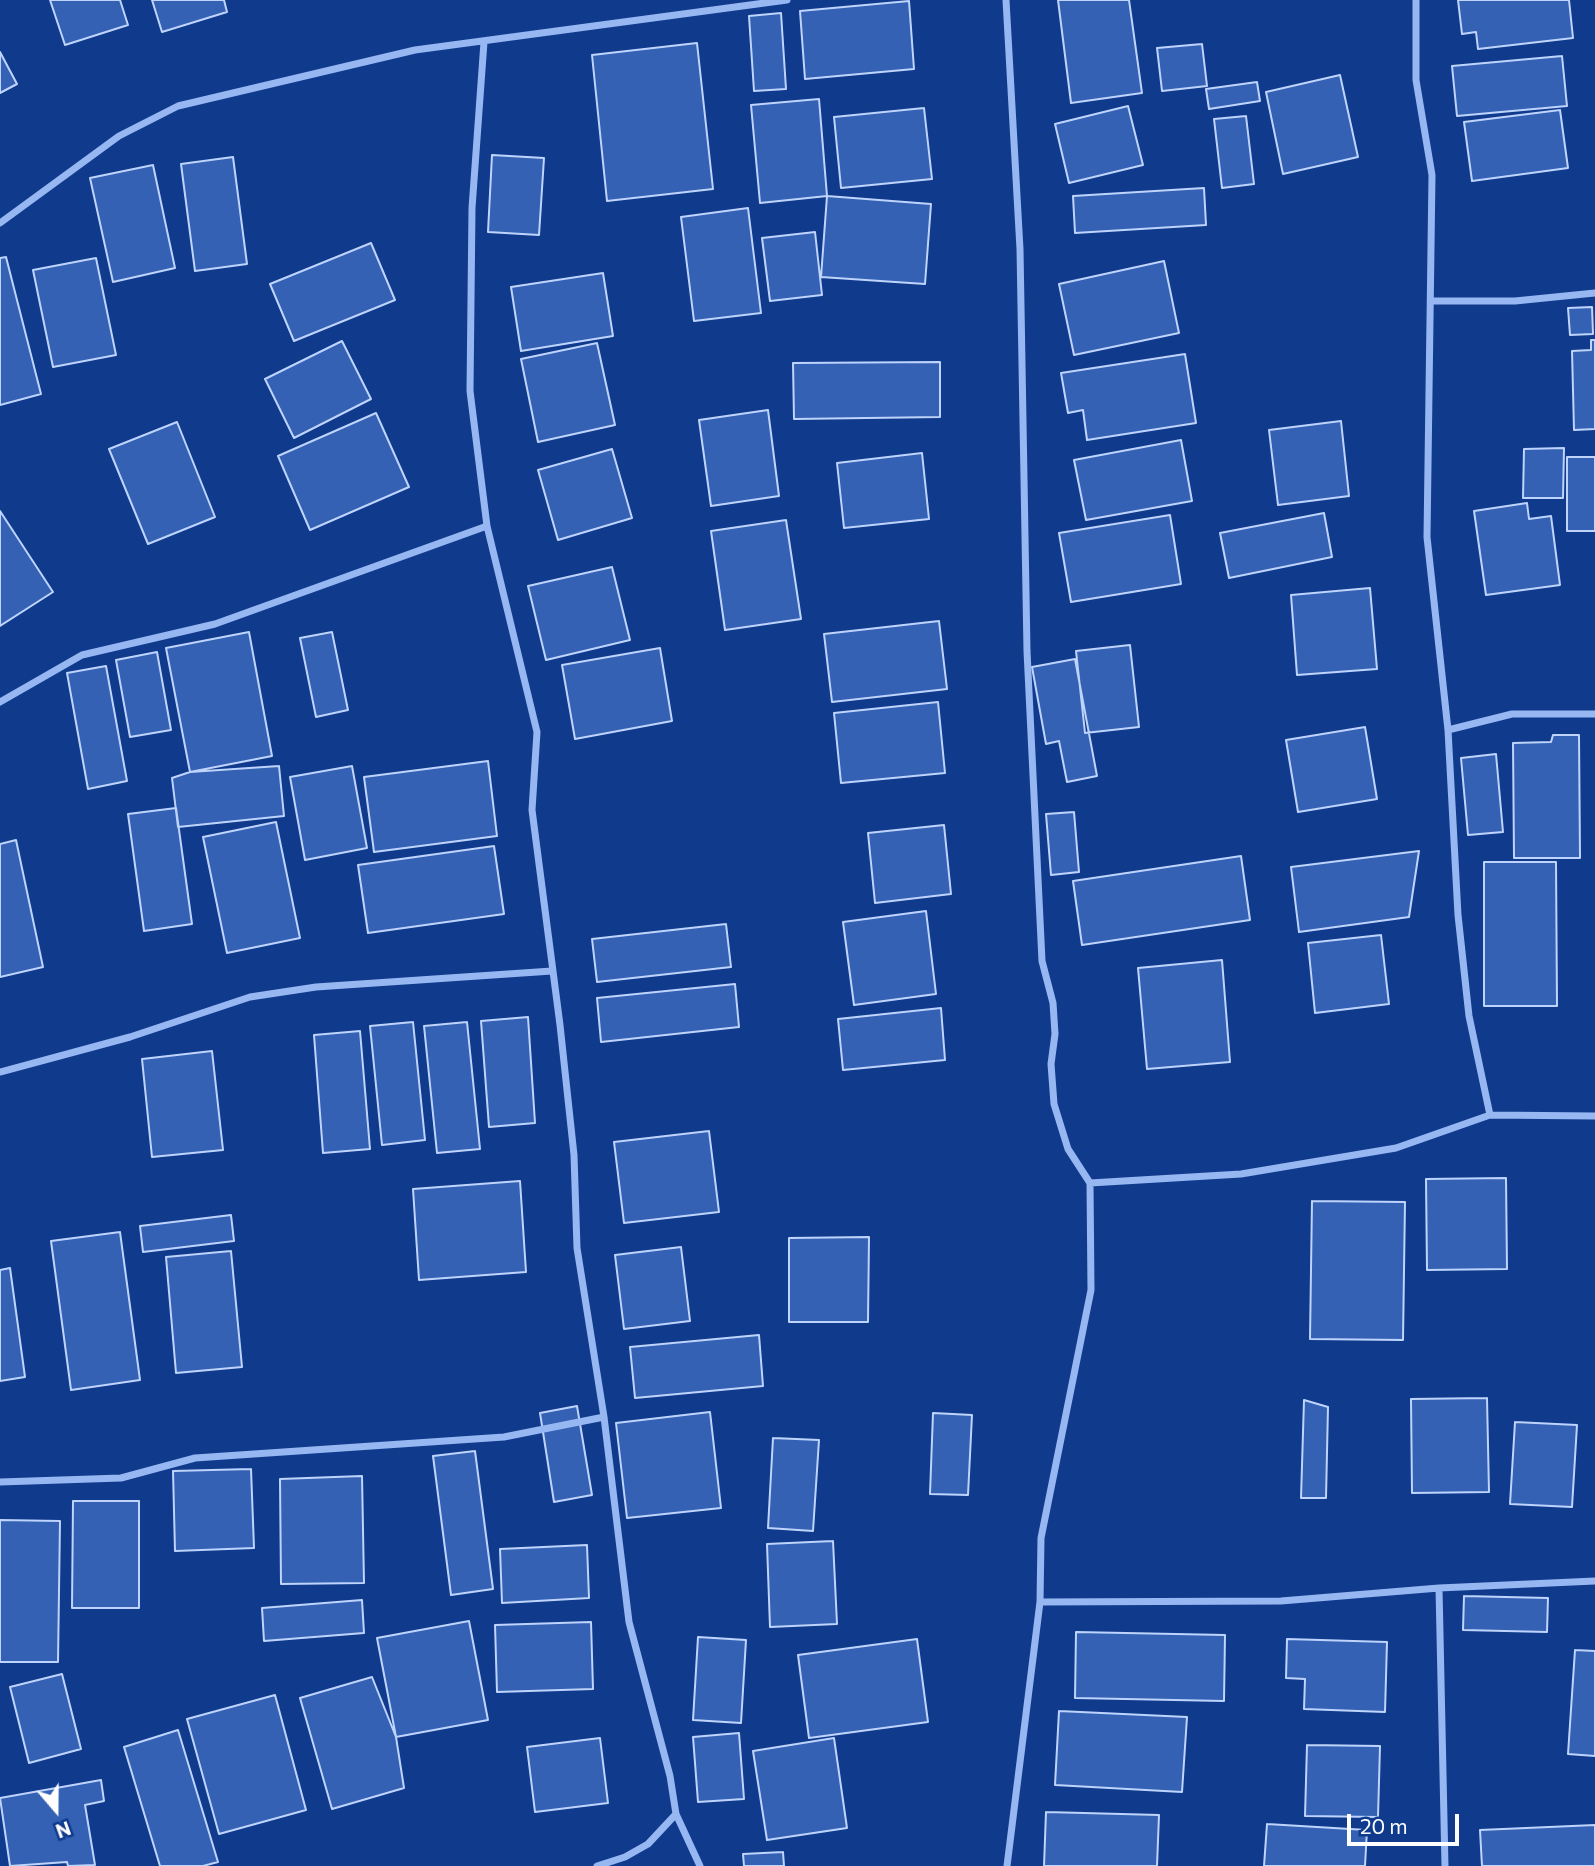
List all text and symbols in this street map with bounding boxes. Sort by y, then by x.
north arrow [21,1775,91,1845]
scale bar [1350,1800,1462,1844]
text: 20 m [1360,1813,1408,1838]
text: N [53,1817,74,1843]

